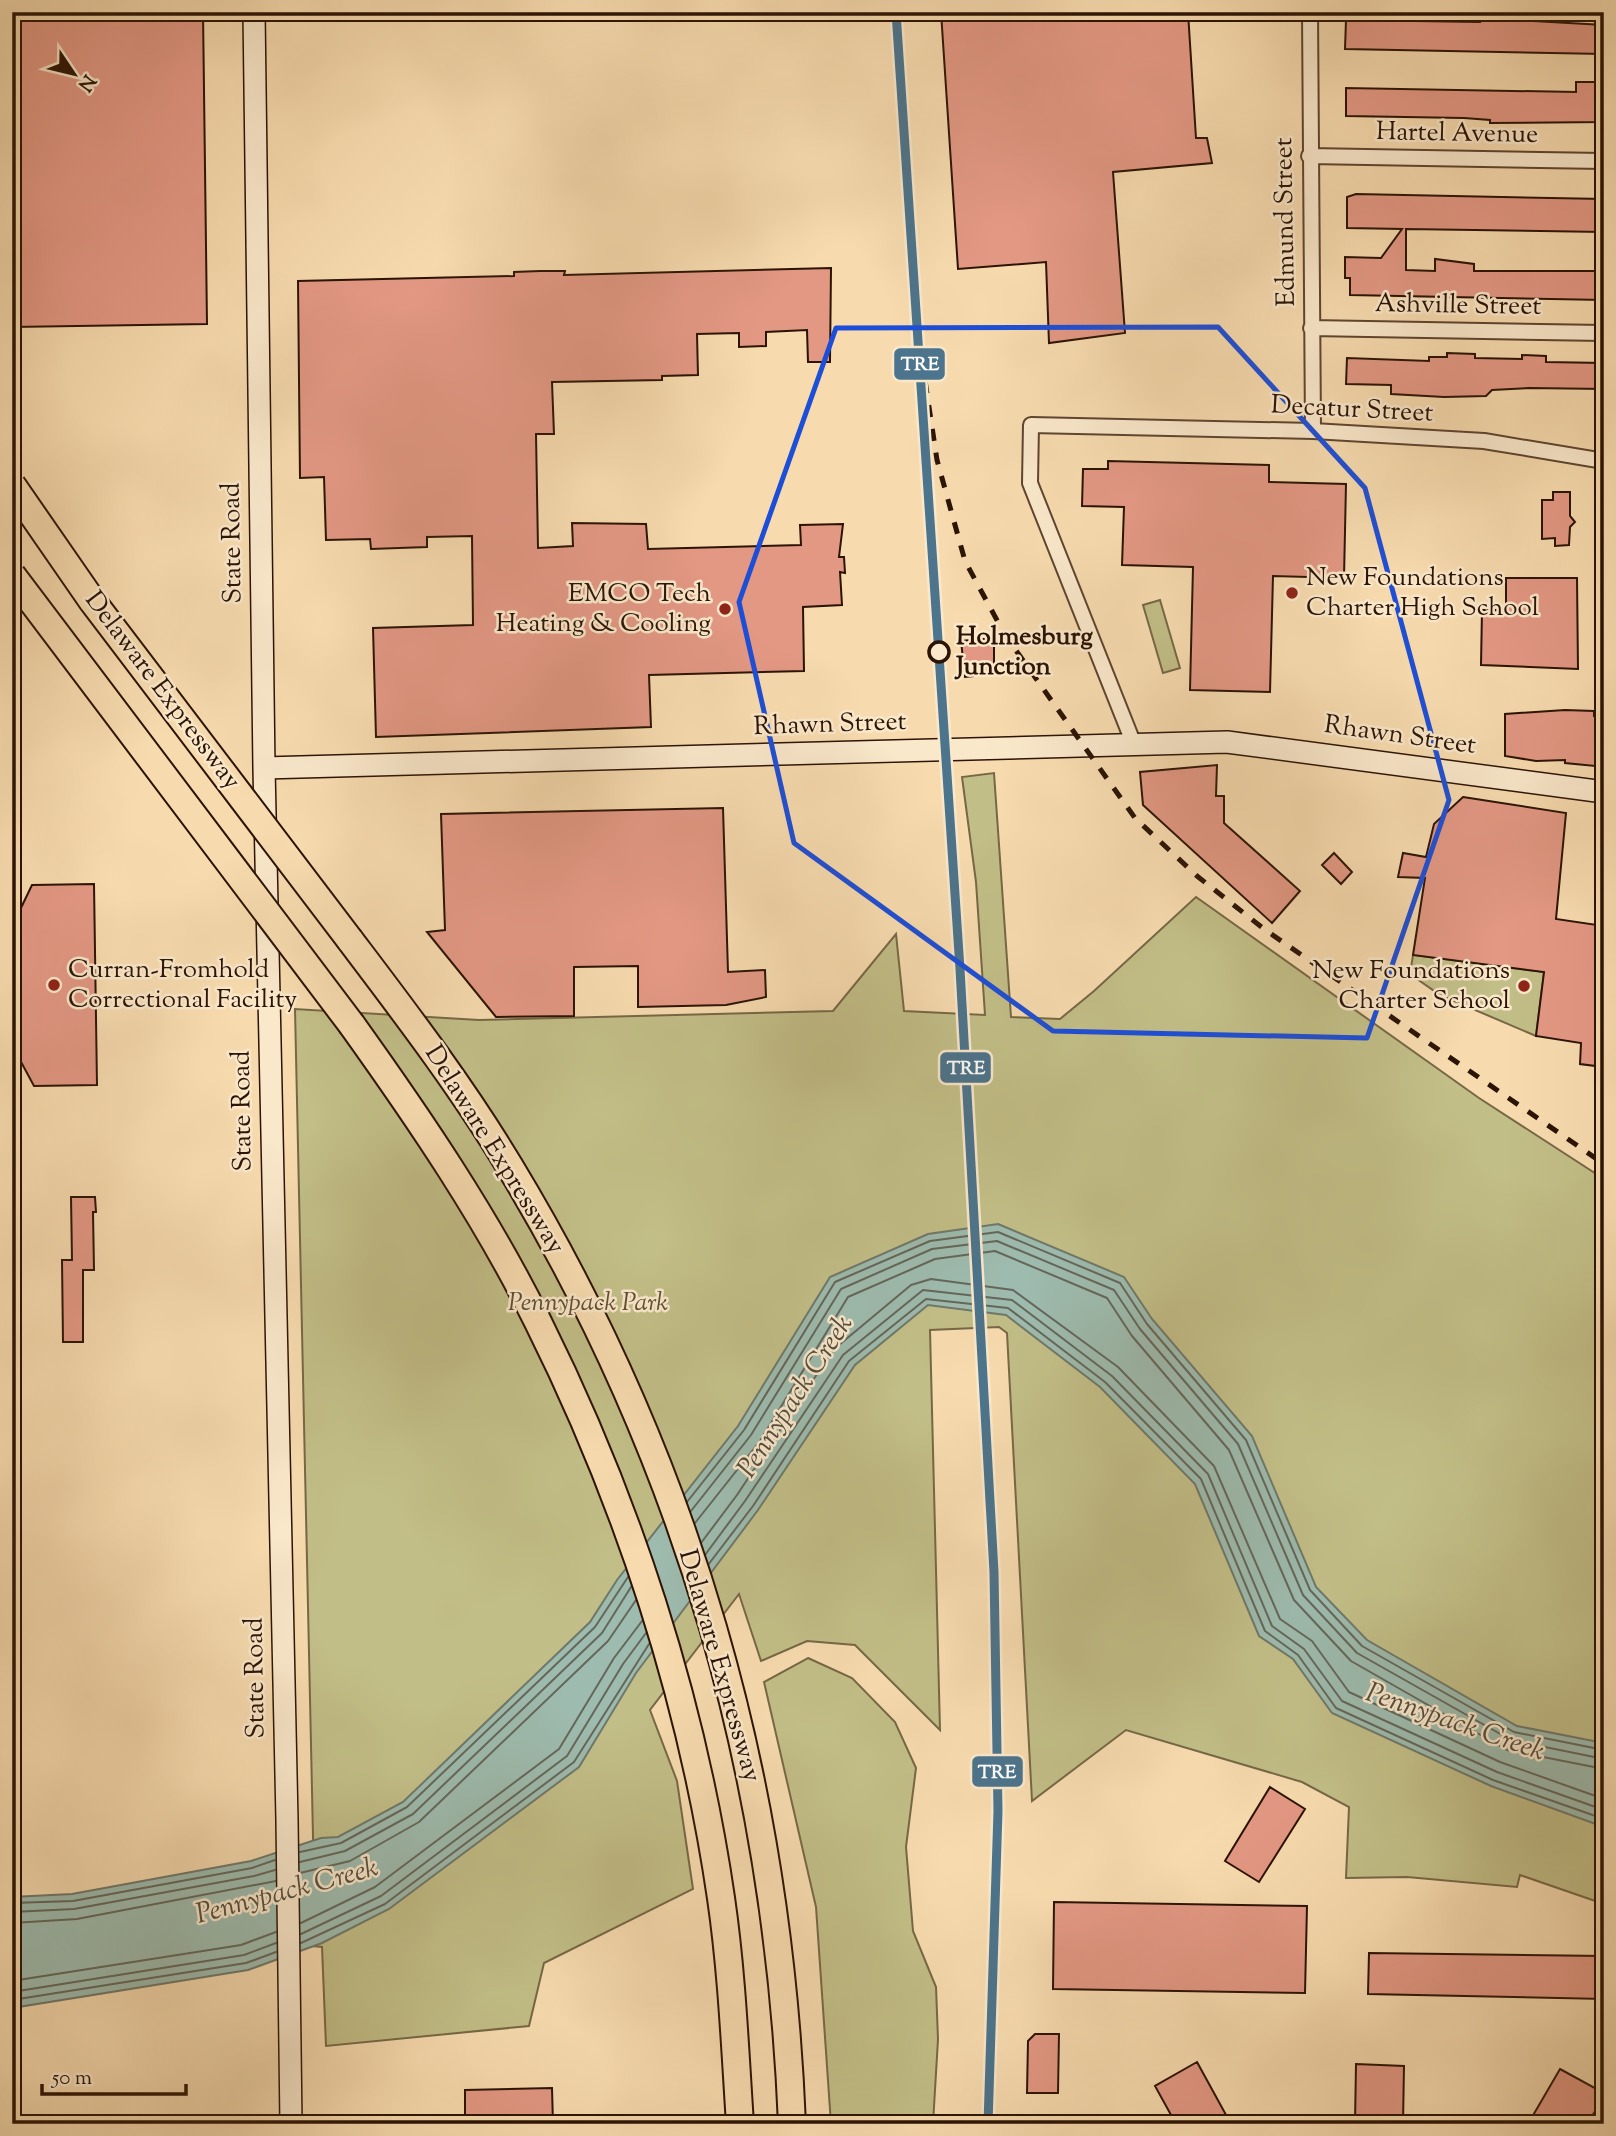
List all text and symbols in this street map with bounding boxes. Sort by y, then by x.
north arrow [38,38,108,108]
text: N [70,68,101,96]
street label: Hartel Avenue [1375,114,1539,154]
street label: Edmund Street [1266,137,1306,307]
street label: Ashville Street [1375,286,1542,326]
line badge: TRE [893,347,946,381]
text: TRE [901,352,940,379]
street label: Decatur Street [1270,387,1434,433]
street label: State Road [213,482,253,604]
place label: New Foundations Charter High School [1306,560,1539,627]
place label: EMCO Tech Heating & Cooling [496,576,711,643]
street label: Delaware Expressway [75,584,249,798]
marker: New Foundations Charter High School [1284,585,1300,601]
marker: EMCO Tech Heating & Cooling [717,601,733,617]
place label: Holmesburg Junction [954,619,1093,686]
marker: Holmesburg Junction [928,641,950,663]
street label: Rhawn Street [753,704,907,746]
street label: Rhawn Street [1322,707,1478,765]
place label: Curran-Fromhold Correctional Facility [68,952,297,1019]
place label: New Foundations Charter School [1312,953,1510,1020]
marker: Curran-Fromhold Correctional Facility [46,977,62,993]
marker: New Foundations Charter School [1516,978,1532,994]
street label: Delaware Expressway [415,1038,573,1262]
street label: State Road [223,1050,263,1172]
line badge: TRE [939,1051,992,1084]
text: TRE [947,1056,986,1083]
park label: Pennypack Park [508,1285,668,1322]
water label: Pennypack Creek [728,1307,864,1486]
street label: Delaware Expressway [668,1545,770,1787]
street label: State Road [236,1617,276,1739]
water label: Pennypack Creek [1360,1674,1550,1772]
line badge: TRE [971,1755,1024,1788]
text: TRE [978,1760,1017,1787]
water label: Pennypack Creek [191,1848,383,1936]
scale bar [42,2052,186,2096]
text: 50 m [51,2064,92,2094]

